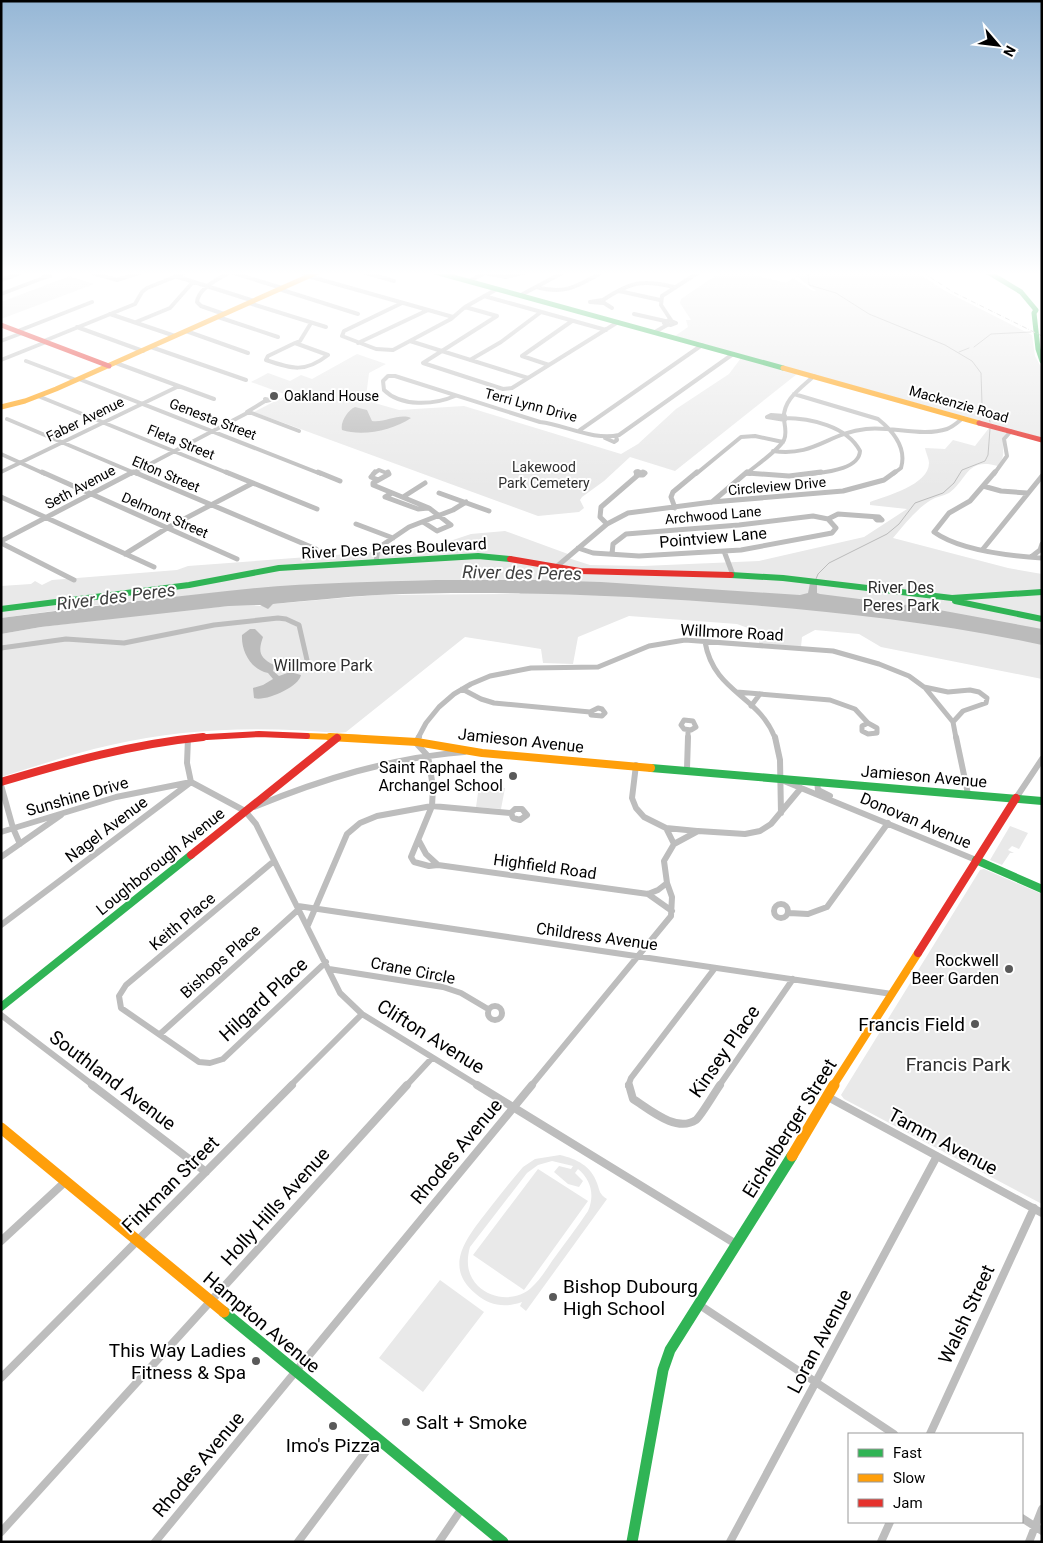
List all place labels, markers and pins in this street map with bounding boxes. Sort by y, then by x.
place label: Oakland House [284,388,379,404]
marker: Oakland House [268,390,280,402]
place label: Saint Raphael the Archangel School [378,758,503,795]
marker: Saint Raphael the Archangel School [507,770,519,782]
place label: Rockwell Beer Garden [911,951,999,988]
marker: Rockwell Beer Garden [1003,963,1015,975]
place label: Francis Field [858,1013,965,1036]
marker: Francis Field [969,1018,981,1030]
place label: Bishop Dubourg High School [563,1275,698,1320]
marker: Bishop Dubourg High School [547,1291,559,1303]
place label: This Way Ladies Fitness & Spa [109,1339,246,1384]
marker: This Way Ladies Fitness & Spa [250,1355,262,1367]
place label: Salt + Smoke [416,1411,527,1434]
marker: Salt + Smoke [400,1416,412,1428]
marker: Imo's Pizza [327,1420,339,1432]
place label: Imo's Pizza [286,1434,380,1457]

